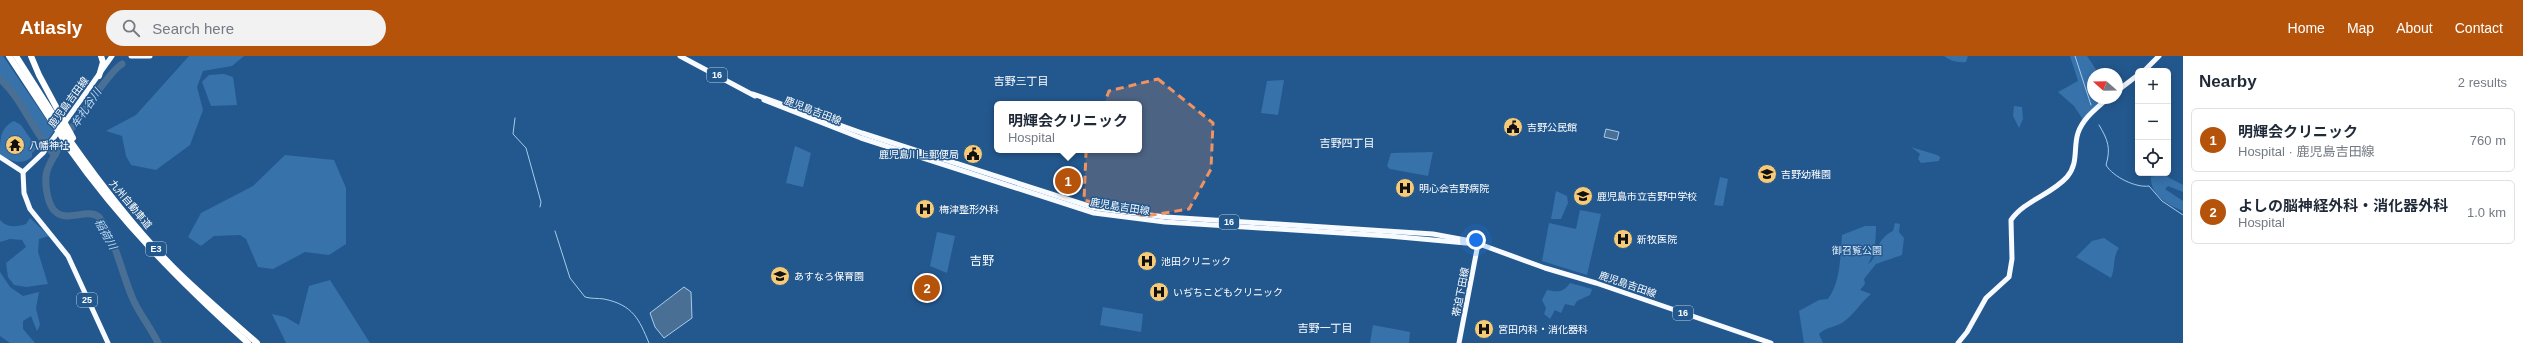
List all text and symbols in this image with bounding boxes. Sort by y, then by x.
search box [106,10,386,46]
text: Atlasly [20,17,82,38]
icon: search [120,17,142,39]
text: Search here [152,20,234,37]
text: Home [2288,20,2325,36]
text: Map [2347,20,2374,36]
text: About [2396,20,2433,36]
text: Contact [2455,20,2503,36]
road number: 16 [707,68,727,82]
north arrow [2087,68,2123,104]
map controls [2135,68,2171,176]
button: + [2135,68,2171,104]
text: Nearby [2199,72,2257,91]
street label: 鹿児島吉田線 [46,75,90,130]
district label: 吉野三丁目 [994,75,1049,87]
text: 2 results [2458,75,2507,90]
water label: 牟礼谷川 [69,86,104,130]
street label: 鹿児島吉田線 [783,95,843,126]
popup [994,101,1142,153]
button: − [2135,104,2171,140]
text: 明輝会クリニック [1008,112,1128,129]
public building icon: 吉野公民館 [1502,116,1524,138]
place label: 吉野公民館 [1527,122,1577,133]
text: 明輝会クリニック [2238,123,2358,140]
text: Hospital [1008,130,1055,145]
text: 1 [2209,133,2217,148]
text: 760 m [2470,133,2506,148]
temple icon: 八幡神社 [4,134,26,156]
district label: 吉野四丁目 [1320,137,1375,149]
place label: 八幡神社 [29,140,69,151]
button: locate [2135,140,2171,176]
public building icon: 鹿児島川上郵便局 [962,143,984,165]
text: Hospital · 鹿児島吉田線 [2238,144,2375,159]
place label: 鹿児島川上郵便局 [879,149,959,160]
school or university icon: 吉野幼稚園 [1756,163,1778,185]
pin: 1 [1055,166,1081,196]
place label: 吉野幼稚園 [1781,169,1831,180]
hospital icon: 明心会吉野病院 [1394,177,1416,199]
street label: 九州自動車道 [107,178,154,231]
place label: 明心会吉野病院 [1419,183,1489,194]
school or university icon: 鹿児島市立吉野中学校 [1572,185,1594,207]
place label: 鹿児島市立吉野中学校 [1597,191,1697,202]
street label: 鹿児島吉田線 [1089,196,1150,217]
text: よしの脳神経外科・消化器外科 [2238,197,2448,214]
hospital icon: 梅津整形外科 [914,198,936,220]
place label: 梅津整形外科 [939,204,999,215]
text: 2 [2209,205,2217,220]
text: 1.0 km [2467,205,2506,220]
road number: 16 [1219,215,1239,229]
text: Hospital [2238,215,2285,230]
water label: 稲荷川 [93,217,120,252]
hospital icon: 新牧医院 [1612,228,1634,250]
your location [1466,230,1486,250]
place label: 新牧医院 [1637,234,1677,245]
road number: E3 [146,242,166,256]
park label: 御召覧公園 [1832,245,1882,256]
hospital icon: 池田クリニック [1136,250,1158,272]
district label: 吉野 [970,254,994,268]
place label: 池田クリニック [1161,256,1231,267]
school or university icon: あすなろ保育園 [769,265,791,287]
street label: 帯迫下田線 [1450,267,1471,318]
street label: 鹿児島吉田線 [1598,270,1658,299]
place label: あすなろ保育園 [794,271,864,282]
pin: 2 [914,273,940,303]
hospital icon: いぢちこどもクリニック [1148,281,1170,303]
place label: いぢちこどもクリニック [1173,287,1283,298]
road number: 25 [77,293,97,307]
road number: 16 [1673,306,1693,320]
hospital icon: 宮田内科・消化器科 [1473,318,1495,340]
district label: 吉野一丁目 [1298,322,1353,334]
place label: 宮田内科・消化器科 [1498,324,1588,335]

